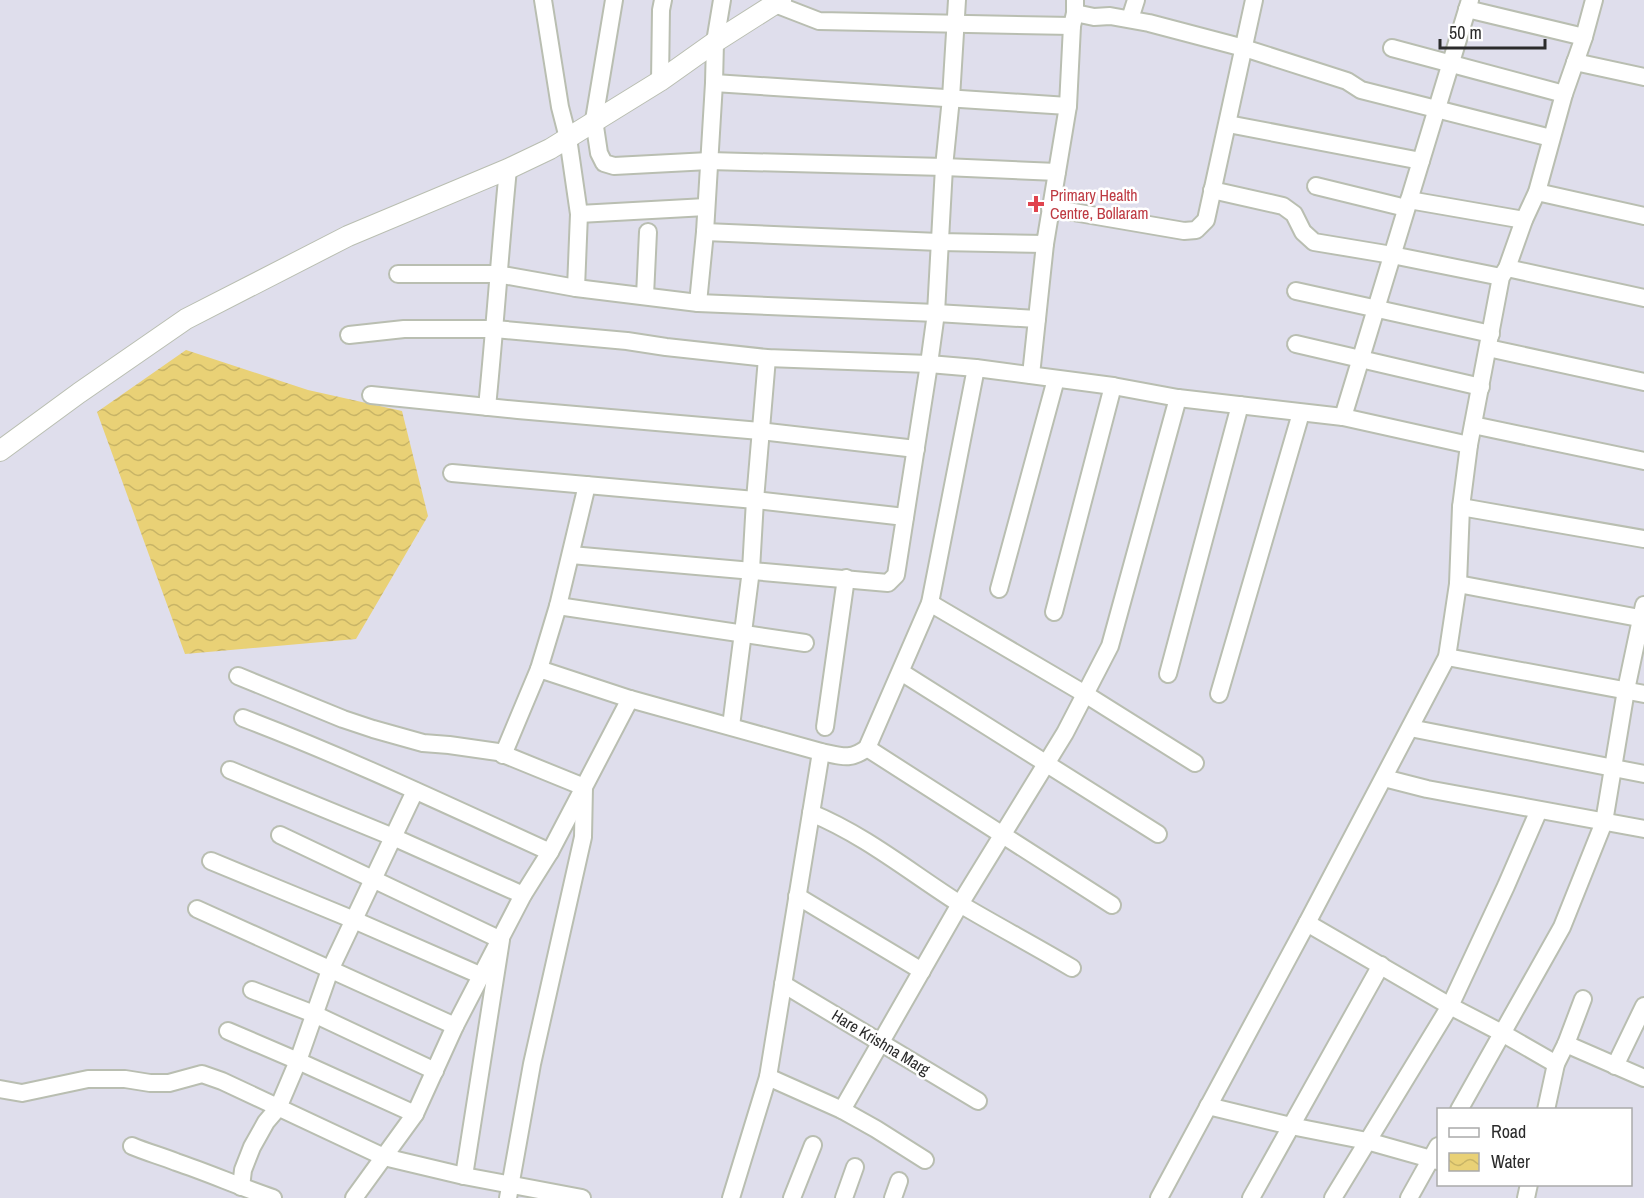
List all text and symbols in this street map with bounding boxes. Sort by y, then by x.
scale bar [1440,12,1545,50]
text: 50 m [1449,20,1482,45]
place label: Primary Health Centre, Bollaram [1050,184,1148,224]
marker: Primary Health Centre, Bollaram [1027,195,1045,213]
street label: Hare Krishna Marg [828,1004,935,1080]
legend [1437,1108,1632,1186]
text: Road [1491,1119,1526,1144]
text: Water [1491,1149,1530,1174]

